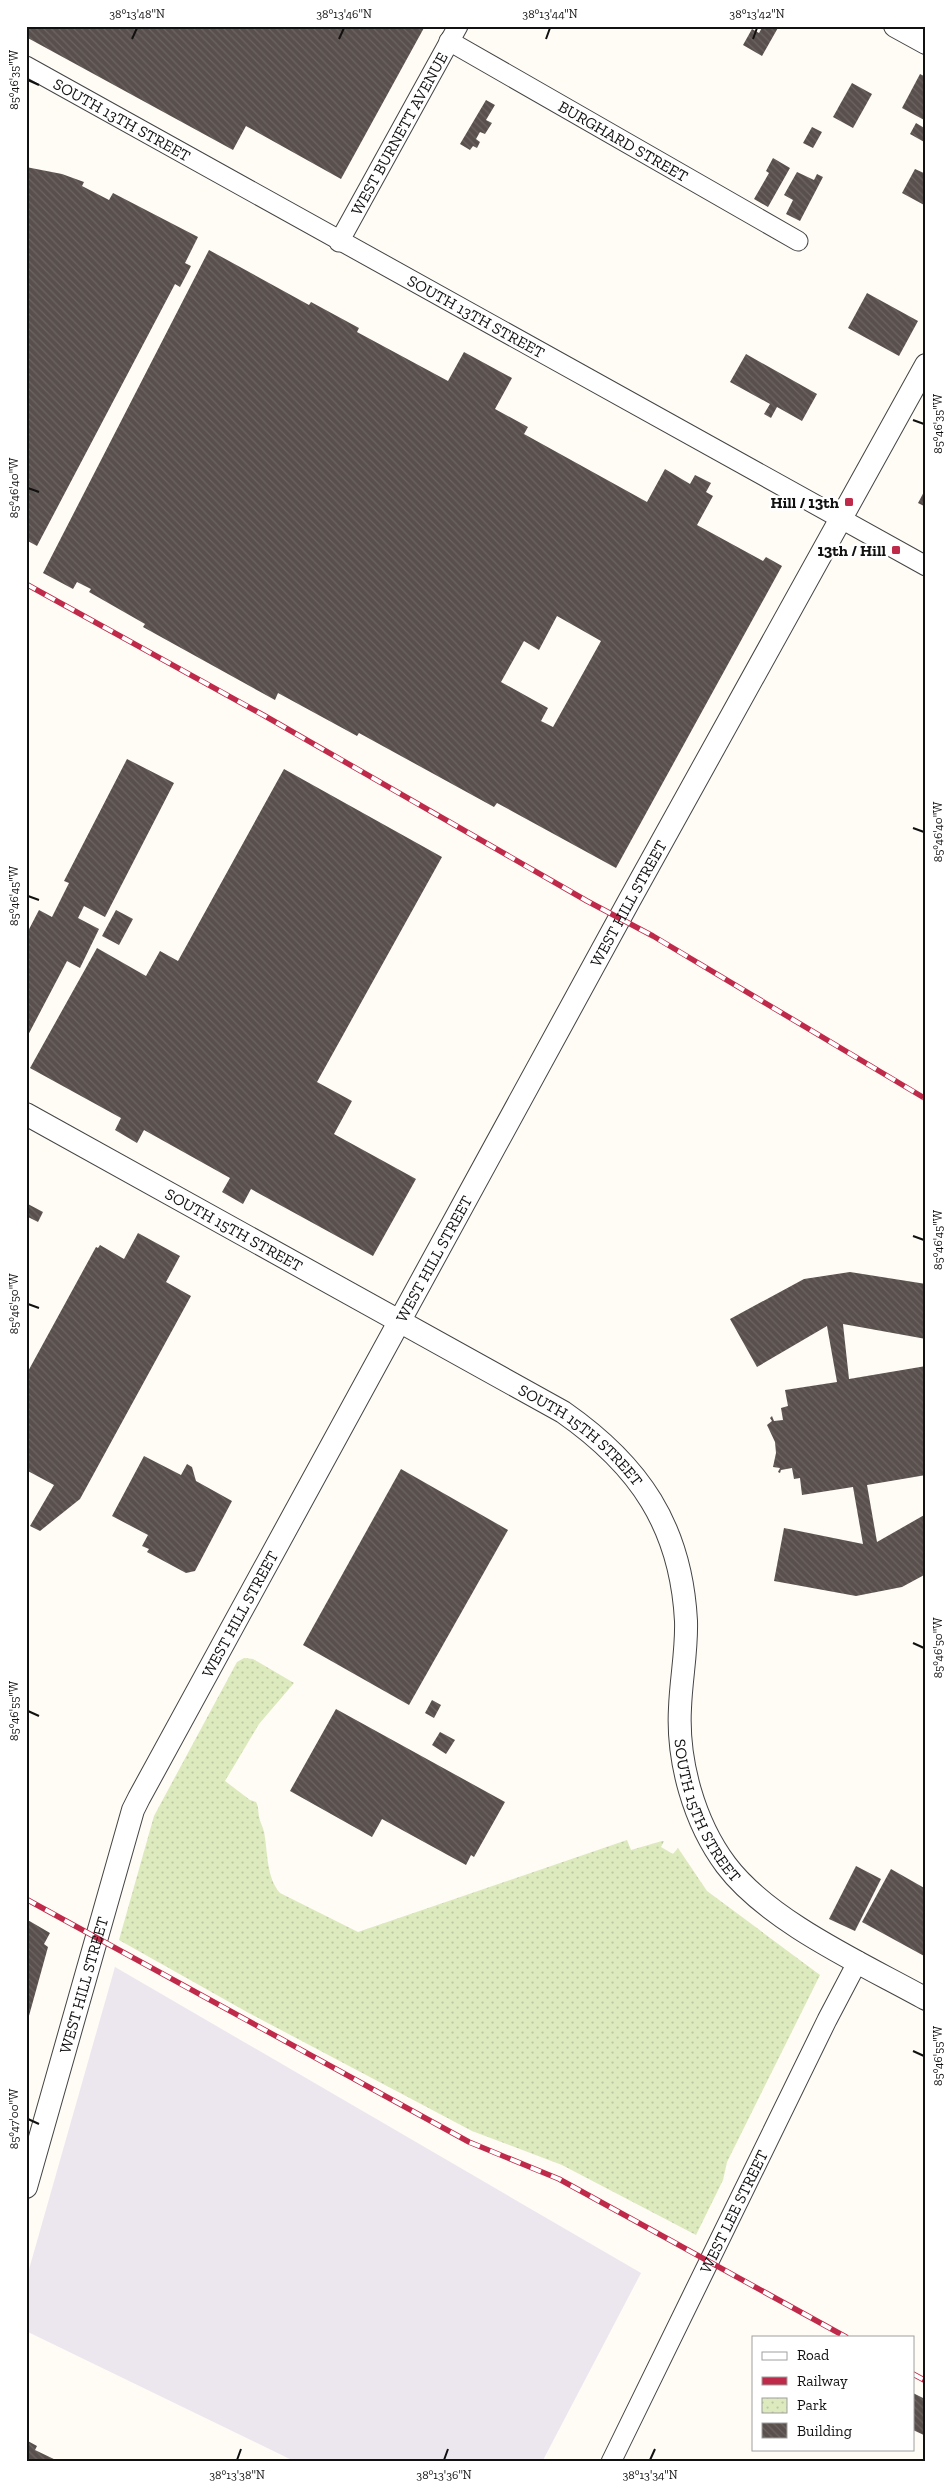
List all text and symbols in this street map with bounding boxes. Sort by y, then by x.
text: 38°13'48"N [109,7,165,21]
text: 38°13'46"N [316,7,372,21]
text: 38°13'44"N [522,7,578,21]
text: 38°13'42"N [729,7,785,21]
text: 85°46'35"W [7,49,21,110]
street label: WEST BURNETT AVENUE [347,49,452,218]
street label: SOUTH 13TH STREET [50,74,194,166]
street label: BURGHARD STREET [555,97,691,186]
street label: SOUTH 13TH STREET [404,271,548,362]
text: 85°46'35"W [931,393,945,454]
text: 85°46'40"W [7,457,21,518]
place label: Hill / 13th [770,493,840,512]
marker: Hill / 13th [843,496,855,508]
place label: 13th / Hill [817,541,886,560]
marker: 13th / Hill [890,544,902,556]
text: 85°46'40"W [931,801,945,862]
street label: WEST HILL STREET [586,837,671,970]
text: 85°46'45"W [7,865,21,926]
street label: SOUTH 15TH STREET [162,1184,306,1276]
street label: WEST HILL STREET [392,1192,476,1325]
text: 85°46'45"W [931,1209,945,1270]
text: 85°46'50"W [7,1273,21,1334]
street label: SOUTH 15TH STREET [515,1380,647,1490]
street label: WEST HILL STREET [198,1548,282,1681]
text: 85°46'50"W [931,1617,945,1678]
text: 85°46'55"W [7,1680,21,1741]
street label: SOUTH 15TH STREET [670,1738,745,1886]
street label: WEST HILL STREET [55,1915,112,2056]
text: 85°46'55"W [931,2025,945,2086]
text: 85°47'00"W [7,2088,21,2149]
street label: WEST LEE STREET [696,2147,772,2276]
legend [752,2336,914,2450]
text: Road [797,2346,830,2364]
text: Railway [797,2372,848,2390]
text: Park [797,2396,827,2414]
text: Building [797,2422,852,2440]
text: 38°13'38"N [209,2468,265,2482]
text: 38°13'36"N [416,2468,472,2482]
text: 38°13'34"N [622,2468,678,2482]

